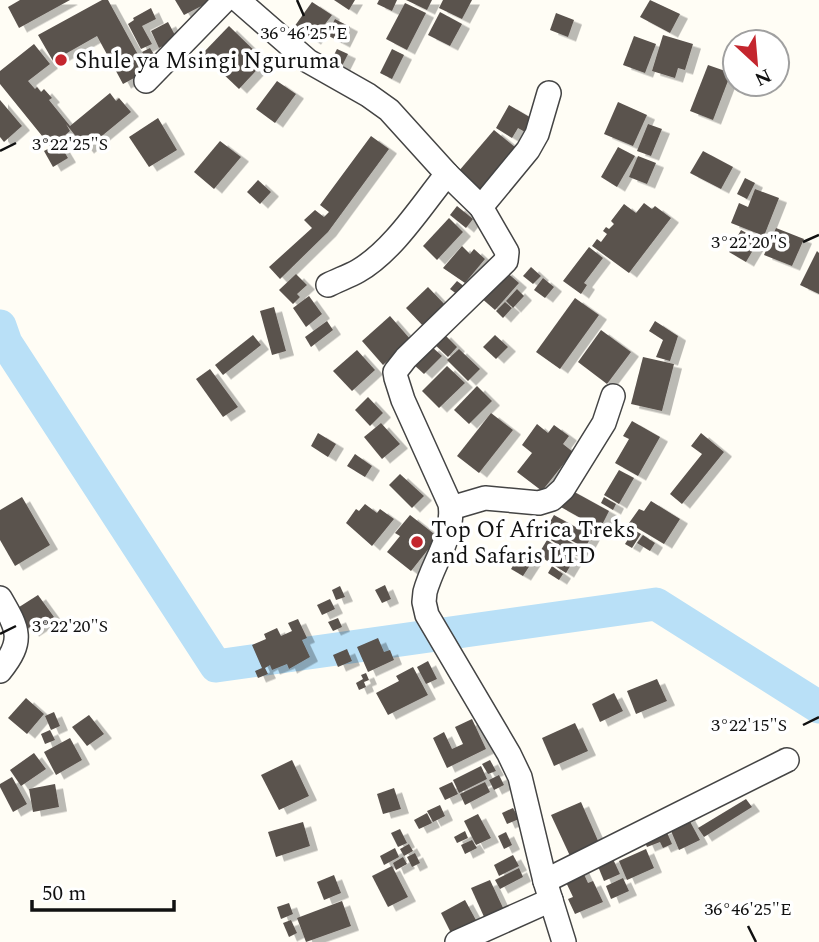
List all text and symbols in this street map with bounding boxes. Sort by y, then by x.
text: 36°46'25"E [260,20,348,47]
north arrow [721,28,791,98]
place label: Shule ya Msingi Nguruma [75,44,340,79]
marker: Shule ya Msingi Nguruma [53,52,69,68]
text: N [749,60,776,93]
text: 3°22'25"S [32,131,108,158]
text: 3°22'20"S [711,229,787,256]
place label: Top Of Africa Treks and Safaris LTD [431,513,635,574]
marker: Top Of Africa Treks and Safaris LTD [409,534,425,550]
text: 3°22'20"S [32,613,108,640]
text: 3°22'15"S [711,712,787,739]
scale bar [32,869,173,913]
text: 50 m [42,878,86,910]
text: 36°46'25"E [704,896,792,923]

